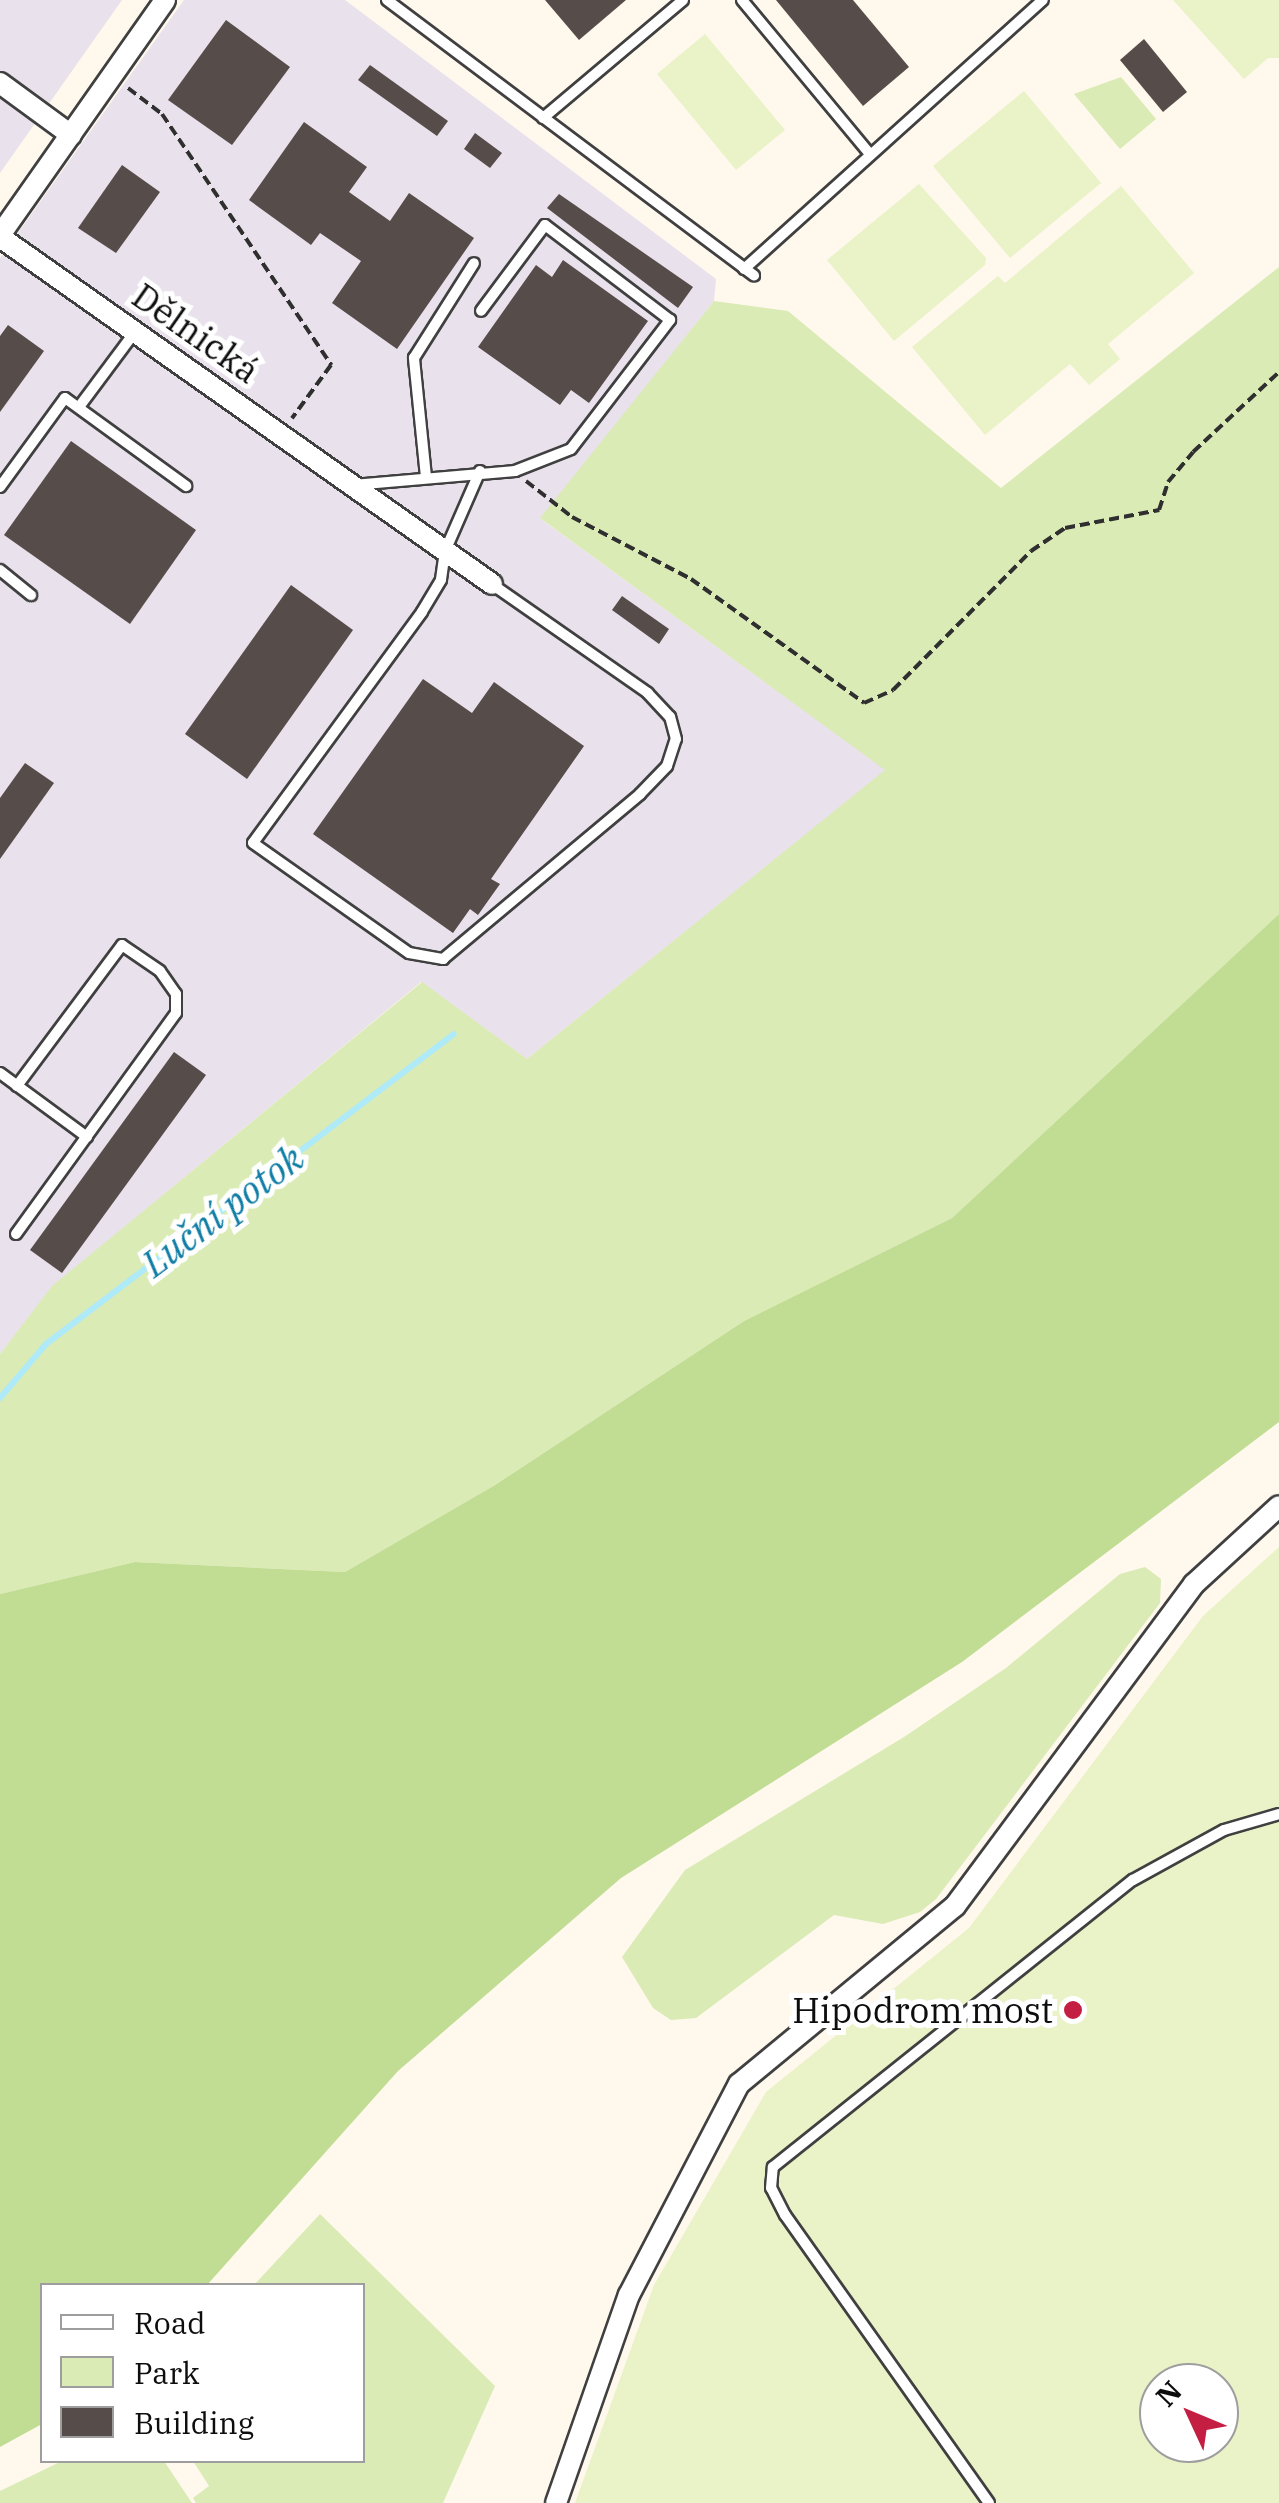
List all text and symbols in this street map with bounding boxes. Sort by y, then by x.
street label: Dělnická [125,274,267,392]
water label: Luční potok [132,1134,312,1286]
place label: Hipodrom most [792,1989,1053,2031]
marker: Hipodrom most [1062,1999,1084,2021]
legend [40,2283,365,2463]
text: Road [134,2303,206,2342]
text: Park [134,2353,200,2392]
north arrow [1139,2363,1239,2463]
text: N [1147,2372,1190,2414]
text: Building [134,2403,254,2442]

